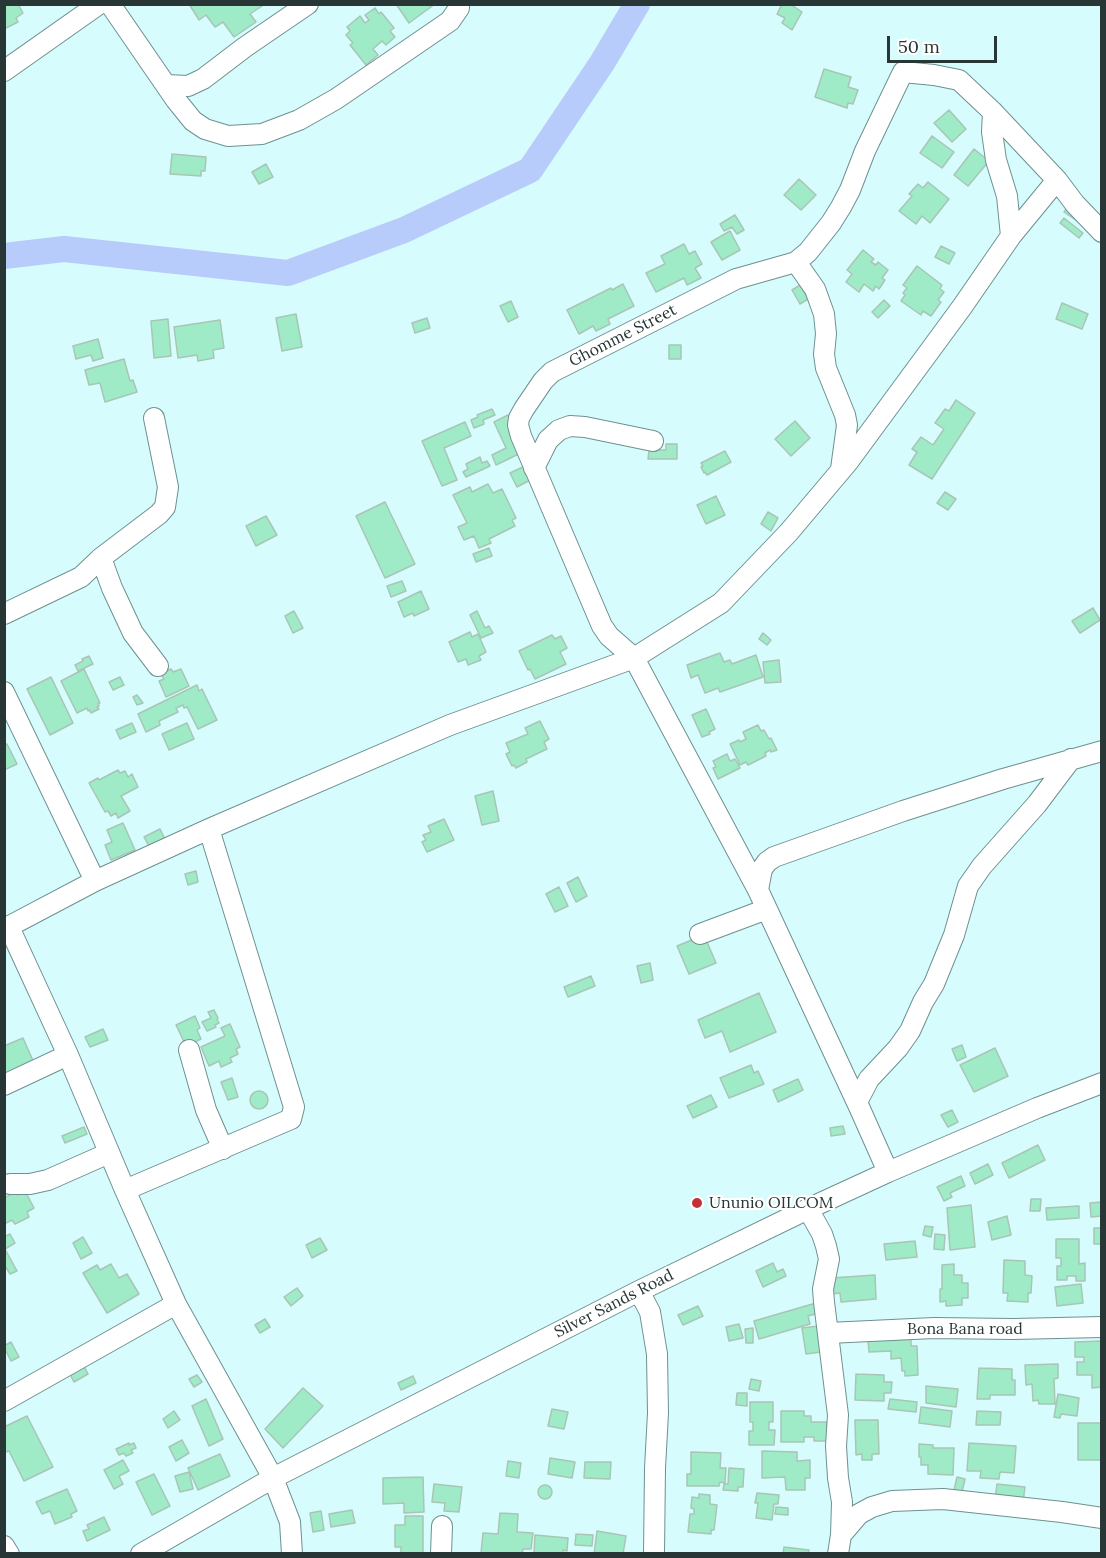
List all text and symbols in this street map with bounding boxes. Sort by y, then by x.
scale bar [890,24,1000,62]
text: 50 m [898,35,940,58]
street label: Ghomme Street [566,301,680,371]
place label: Ununio OILCOM [709,1193,833,1213]
marker: Ununio OILCOM [690,1196,704,1210]
street label: Silver Sands Road [551,1266,677,1342]
street label: Bona Bana road [907,1319,1023,1339]

